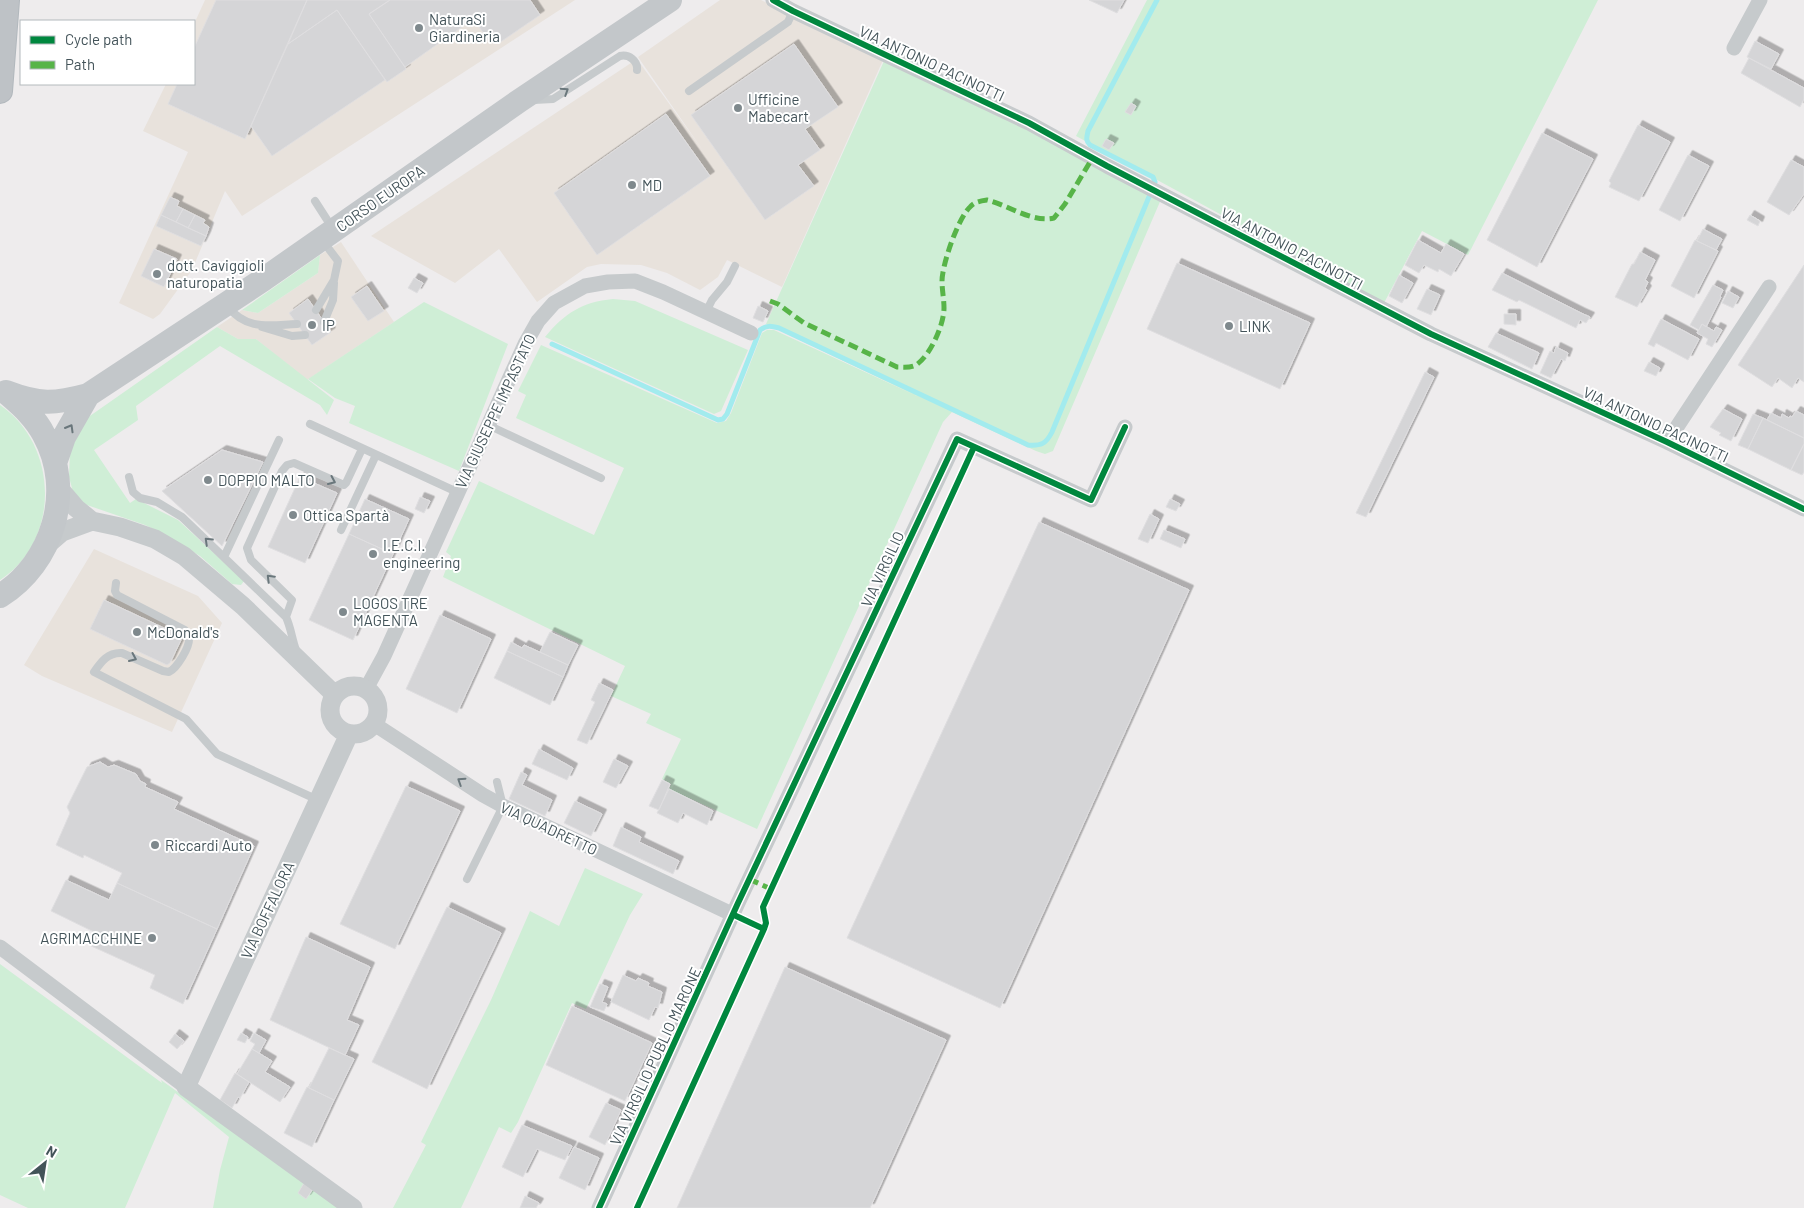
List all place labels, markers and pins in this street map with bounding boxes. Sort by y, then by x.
place label: NaturaSi Giardineria [429,10,500,45]
marker: NaturaSi Giardineria [413,22,425,34]
place label: Ufficine Mabecart [748,90,809,125]
marker: Ufficine Mabecart [732,102,744,114]
place label: MD [642,176,662,194]
marker: MD [626,179,638,191]
place label: dott. Caviggioli naturopatia [167,256,264,291]
marker: dott. Caviggioli naturopatia [151,268,163,280]
place label: IP [322,316,335,334]
place label: LINK [1239,317,1271,335]
marker: IP [306,319,318,331]
marker: LINK [1223,320,1235,332]
place label: DOPPIO MALTO [218,471,315,489]
marker: DOPPIO MALTO [202,474,214,486]
place label: Ottica Spartà [303,506,389,524]
marker: Ottica Spartà [287,509,299,521]
place label: I.E.C.I. engineering [383,536,460,571]
marker: I.E.C.I. engineering [367,548,379,560]
place label: LOGOS TRE MAGENTA [353,594,428,629]
marker: LOGOS TRE MAGENTA [337,606,349,618]
place label: McDonald's [147,623,219,641]
marker: McDonald's [131,626,143,638]
place label: Riccardi Auto [165,836,252,854]
marker: Riccardi Auto [149,839,161,851]
place label: AGRIMACCHINE [40,929,142,947]
marker: AGRIMACCHINE [146,932,158,944]

